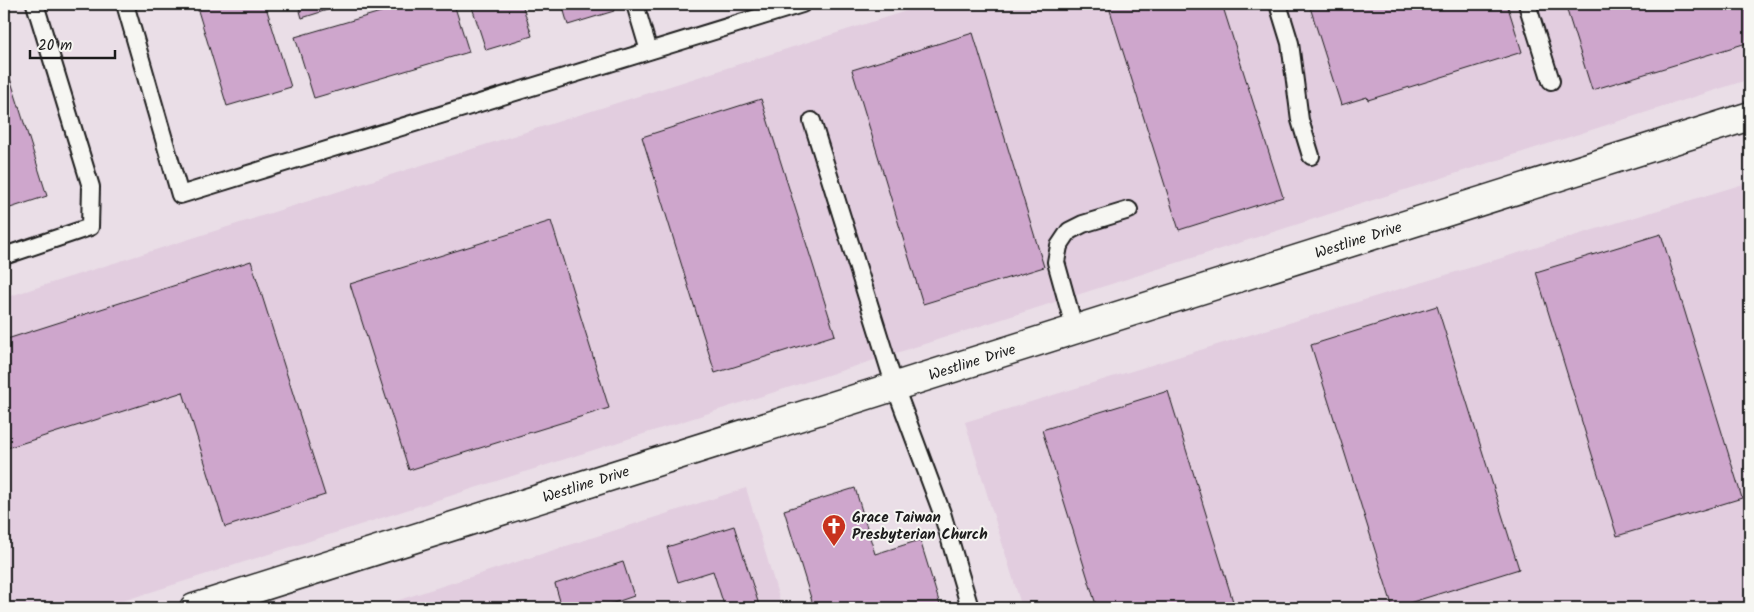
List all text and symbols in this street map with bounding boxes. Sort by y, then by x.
scale bar [30,28,115,60]
text: 20 m [38,34,72,58]
street label: Westline Drive [1312,216,1405,266]
street label: Westline Drive [926,338,1019,388]
street label: Westline Drive [540,460,633,510]
place label: Grace Taiwan Presbyterian Church [852,506,988,547]
church icon: Grace Taiwan Presbyterian Church [821,513,847,547]

